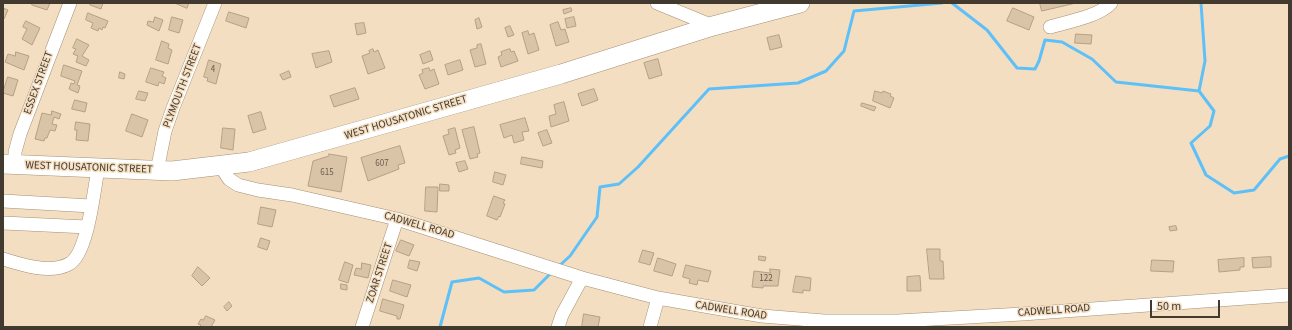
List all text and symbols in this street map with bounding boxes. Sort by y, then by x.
street label: PLYMOUTH STREET [161,42,205,130]
street label: ESSEX STREET [21,50,57,116]
house number: 4 [211,65,215,75]
street label: WEST HOUSATONIC STREET [343,93,469,143]
street label: WEST HOUSATONIC STREET [25,159,153,177]
house number: 607 [375,159,389,169]
house number: 615 [320,168,334,178]
street label: CADWELL ROAD [382,210,456,242]
street label: ZOAR STREET [364,241,396,305]
house number: 122 [759,274,773,284]
scale bar [1152,292,1222,318]
text: 50 m [1157,298,1181,315]
street label: CADWELL ROAD [694,299,768,323]
street label: CADWELL ROAD [1017,302,1091,320]

